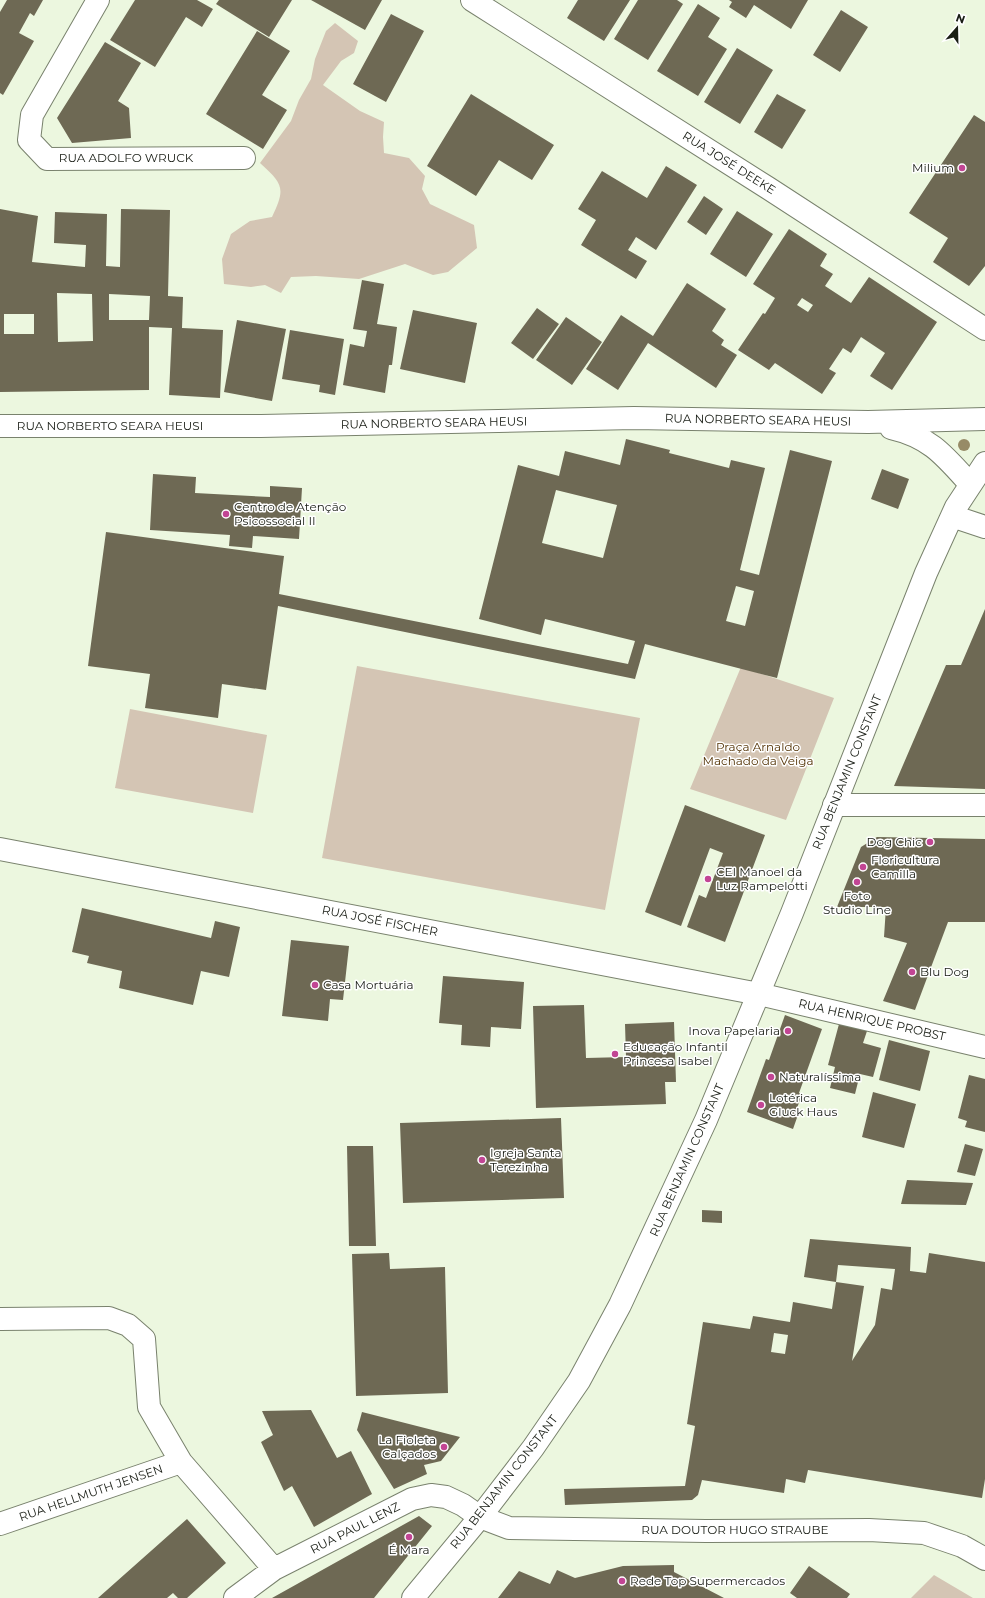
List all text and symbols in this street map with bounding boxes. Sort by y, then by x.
north arrow [937,8,977,48]
text: N [954,11,967,27]
street label: RUA JOSÉ DEEKE [680,128,779,197]
street label: RUA ADOLFO WRUCK [59,150,194,165]
place label: Milium [912,160,954,175]
marker: Milium [957,163,967,173]
street label: RUA NORBERTO SEARA HEUSI [665,410,851,429]
street label: RUA NORBERTO SEARA HEUSI [341,413,527,432]
street label: RUA NORBERTO SEARA HEUSI [17,418,203,433]
place label: Centro de Atenção Psicossocial II [234,499,346,528]
marker: Centro de Atenção Psicossocial II [221,509,231,519]
street label: RUA BENJAMIN CONSTANT [809,692,885,852]
park label: Praça Arnaldo Machado da Veiga [702,739,814,768]
place label: Dog Chic [867,834,922,849]
marker: Dog Chic [925,837,935,847]
place label: Floricultura Camilla [871,852,940,881]
marker: Floricultura Camilla [858,862,868,872]
place label: CEI Manoel da Luz Rampelotti [716,864,808,893]
marker: CEI Manoel da Luz Rampelotti [703,874,713,884]
marker: Foto Studio Line [852,877,862,887]
place label: Foto Studio Line [823,888,891,917]
street label: RUA JOSÉ FISCHER [321,902,440,939]
place label: Blu Dog [920,964,969,979]
marker: Blu Dog [907,967,917,977]
place label: Casa Mortuária [323,977,414,992]
marker: Casa Mortuária [310,980,320,990]
street label: RUA HENRIQUE PROBST [797,995,947,1044]
place label: Inova Papelaria [688,1023,780,1038]
marker: Inova Papelaria [783,1026,793,1036]
place label: Educação Infantil Princesa Isabel [623,1039,728,1068]
marker: Educação Infantil Princesa Isabel [610,1049,620,1059]
place label: Naturalíssima [779,1069,861,1084]
marker: Naturalíssima [766,1072,776,1082]
street label: RUA BENJAMIN CONSTANT [646,1081,727,1239]
place label: Lotérica Gluck Haus [769,1090,837,1119]
marker: Lotérica Gluck Haus [756,1100,766,1110]
place label: Igreja Santa Terezinha [490,1145,561,1174]
marker: Igreja Santa Terezinha [477,1155,487,1165]
street label: RUA BENJAMIN CONSTANT [447,1412,561,1552]
place label: La Fioleta Calçados [378,1432,436,1461]
marker: La Fioleta Calçados [439,1442,449,1452]
street label: RUA HELLMUTH JENSEN [17,1461,165,1524]
street label: RUA PAUL LENZ [307,1498,402,1557]
street label: RUA DOUTOR HUGO STRAUBE [641,1522,829,1537]
marker: É Mara [404,1532,414,1542]
place label: É Mara [388,1542,430,1557]
place label: Rede Top Supermercados [630,1573,785,1588]
marker: Rede Top Supermercados [617,1576,627,1586]

